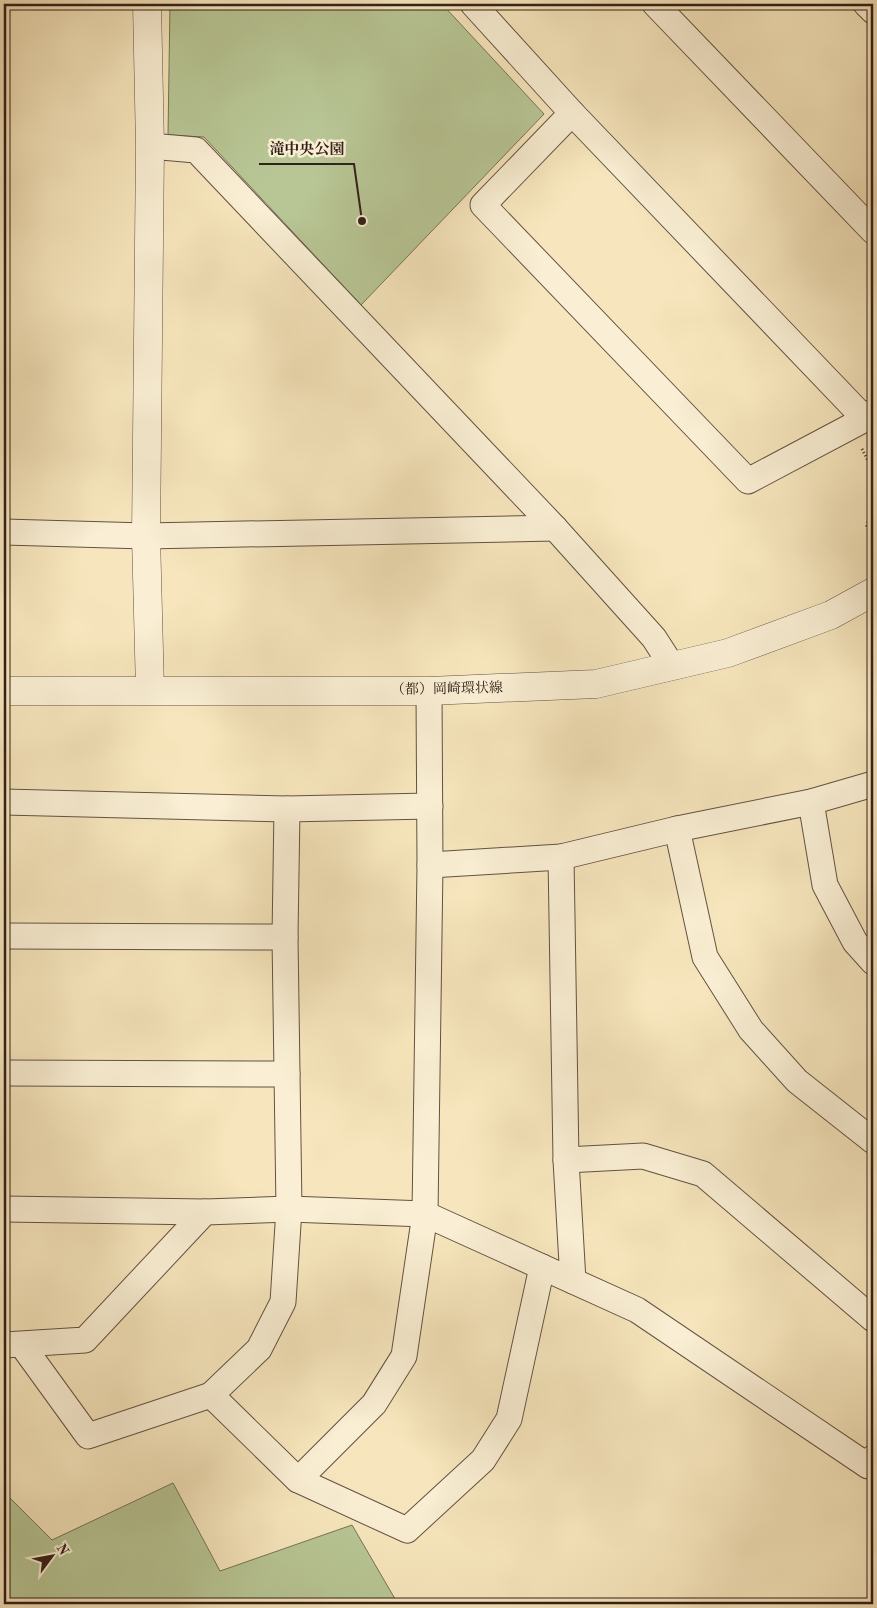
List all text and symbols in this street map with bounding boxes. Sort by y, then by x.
callout: 滝中央公園 [259,134,354,164]
text: 滝中央公園 [269,140,345,158]
street label: （都）岡崎環状線 [391,680,503,697]
north arrow [28,1530,78,1580]
text: N [53,1541,71,1558]

